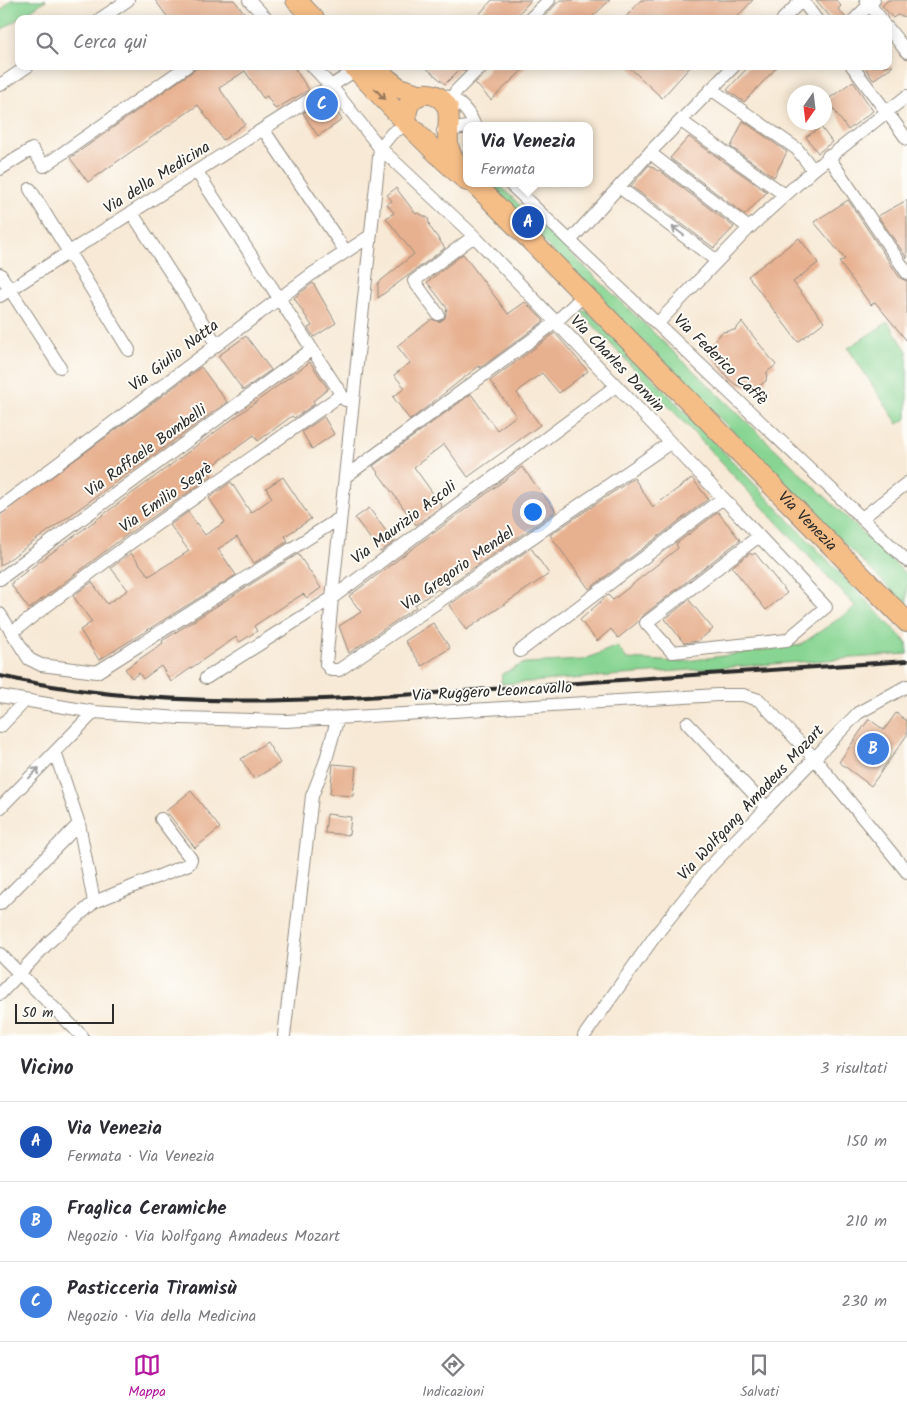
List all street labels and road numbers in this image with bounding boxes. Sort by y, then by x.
street label: Via della Medicina [99,135,215,221]
street label: Via Federico Caffè [667,308,773,412]
street label: Via Charles Darwin [564,309,670,419]
street label: Via Giulio Natta [124,314,224,398]
street label: Via Raffaele Bombelli [80,398,213,504]
street label: Via Emilio Segrè [114,456,218,540]
street label: Via Maurizio Ascoli [346,474,463,571]
street label: Via Venezia [772,485,843,557]
street label: Via Gregorio Mendel [396,520,520,618]
street label: Via Ruggero Leoncavallo [411,675,573,709]
street label: Via Wolfgang Amadeus Mozart [672,719,831,887]

